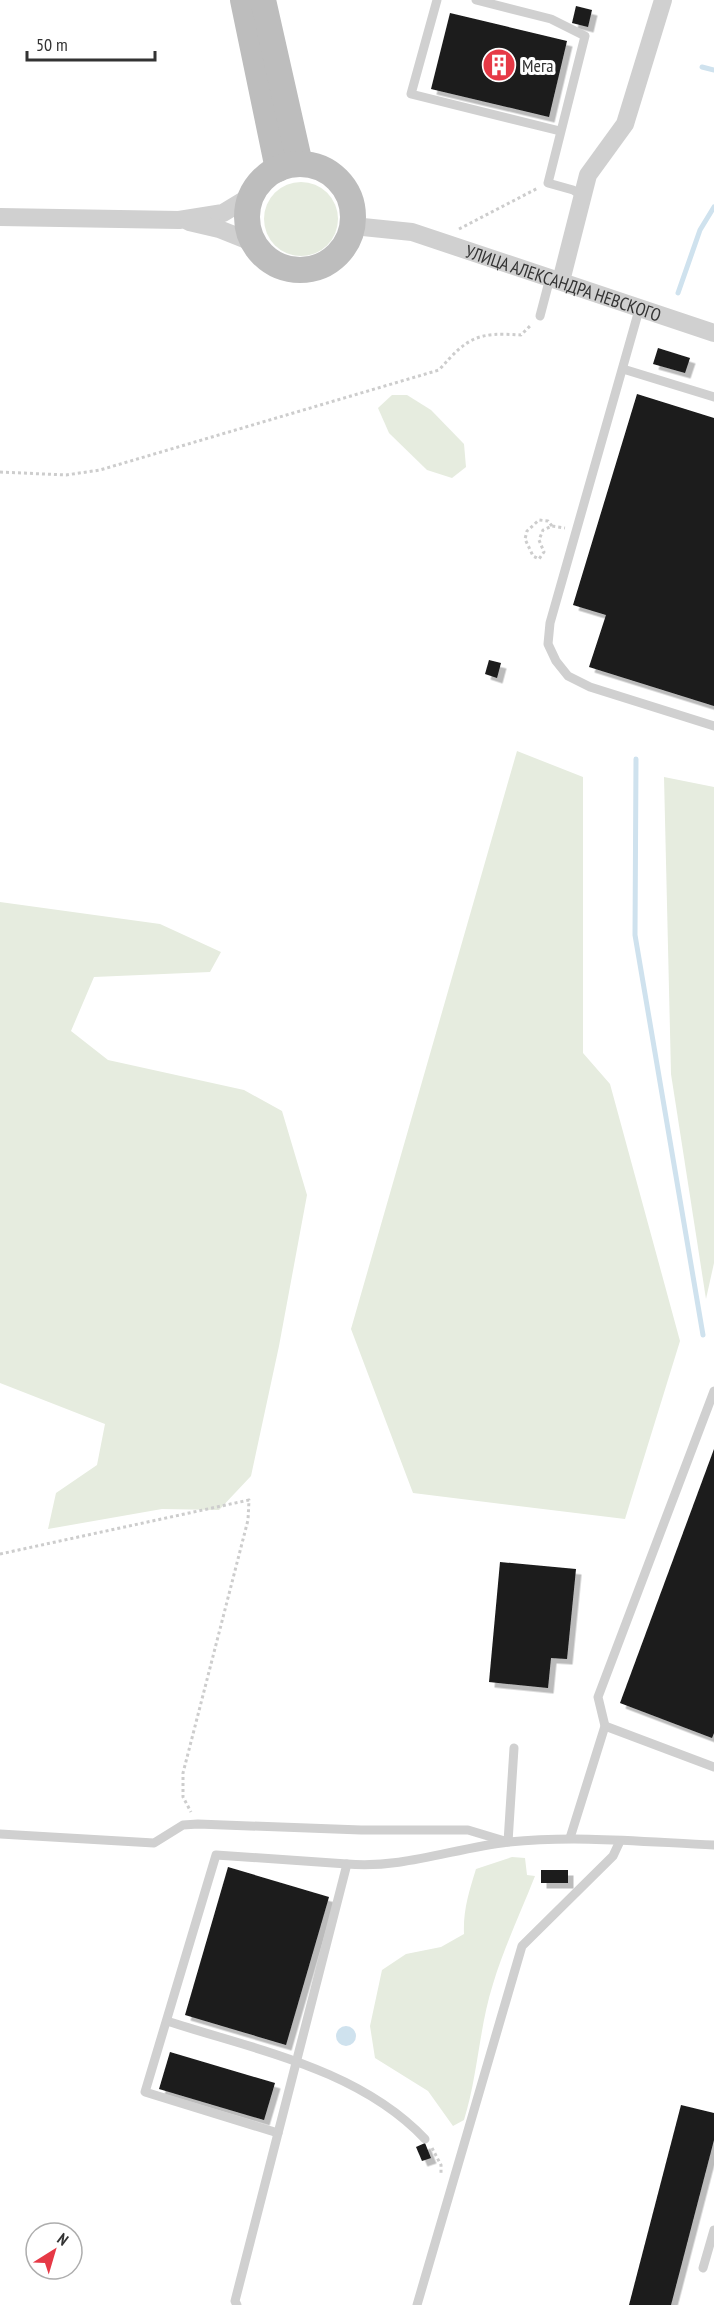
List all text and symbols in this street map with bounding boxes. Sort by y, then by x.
scale bar [27,24,154,62]
text: 50 m [36,33,68,56]
building icon: Мега [481,47,517,83]
place label: Мега [522,54,553,77]
street label: УЛИЦА АЛЕКСАНДРА НЕВСКОГО [463,239,664,326]
north arrow [24,2221,84,2281]
text: N [54,2228,72,2250]

